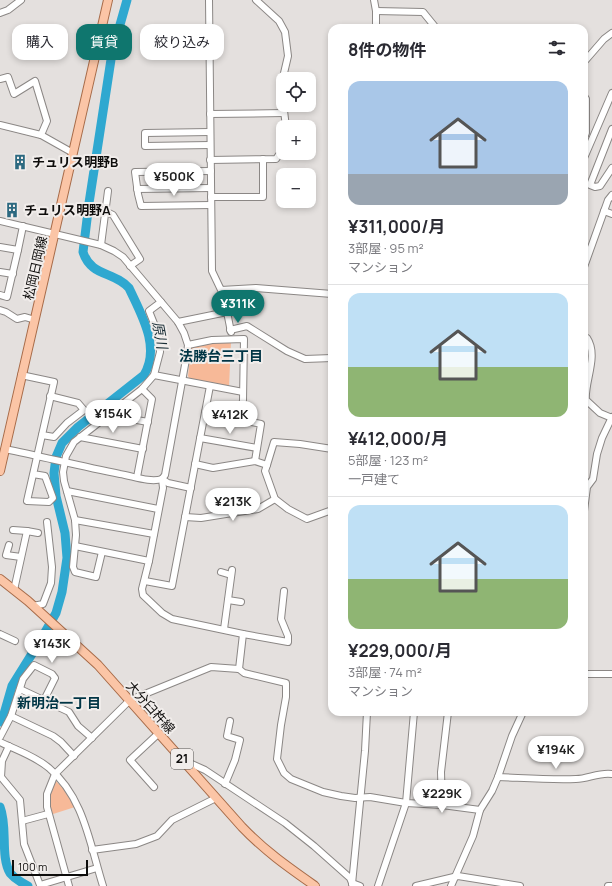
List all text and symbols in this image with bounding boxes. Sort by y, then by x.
chip: 購入 [12,24,68,60]
chip: 賃貸 [76,24,132,60]
chip: 絞り込み [140,24,224,60]
icon: filters [546,37,568,59]
text: 8件の物件 [348,38,426,61]
map controls [276,72,316,208]
button: locate [276,72,316,112]
icon: home [422,107,494,179]
button: + [276,120,316,160]
building icon: チュリス明野B [11,153,29,171]
place label: チュリス明野B [32,153,118,171]
pin: ¥500K [146,163,202,197]
text: ¥500K [153,167,195,185]
button: − [276,168,316,208]
building icon: チュリス明野A [3,201,21,219]
place label: チュリス明野A [24,201,111,219]
text: ¥311,000/月 [348,215,446,238]
street label: 松岡日岡線 [19,234,51,302]
text: 3部屋 · 95 m² [348,239,424,257]
text: マンション [348,258,413,276]
pin: ¥311K [210,290,266,324]
text: ¥311K [220,294,256,312]
water label: 原川 [148,319,173,352]
icon: home [422,319,494,391]
district label: 法勝台三丁目 [179,346,263,365]
pin: ¥154K [85,400,141,434]
pin: ¥412K [202,401,258,435]
text: ¥154K [94,404,132,422]
text: ¥412K [212,405,248,423]
text: ¥412,000/月 [348,427,448,450]
text: 5部屋 · 123 m² [348,451,428,469]
text: 一戸建て [348,470,400,488]
pin: ¥213K [205,488,261,522]
text: ¥213K [214,492,252,510]
icon: home [422,531,494,603]
pin: ¥143K [24,630,80,664]
text: ¥143K [33,634,71,652]
text: ¥229,000/月 [348,639,452,662]
text: 3部屋 · 74 m² [348,663,422,681]
street label: 大分臼杵線 [123,677,179,737]
text: マンション [348,682,413,700]
district label: 新明治一丁目 [17,693,101,712]
pin: ¥194K [528,736,584,770]
text: ¥194K [537,740,575,758]
road number: 21 [171,749,193,769]
pin: ¥229K [414,780,470,814]
text: ¥229K [422,784,462,802]
scale bar [12,858,88,877]
text: 100 m [18,859,47,874]

